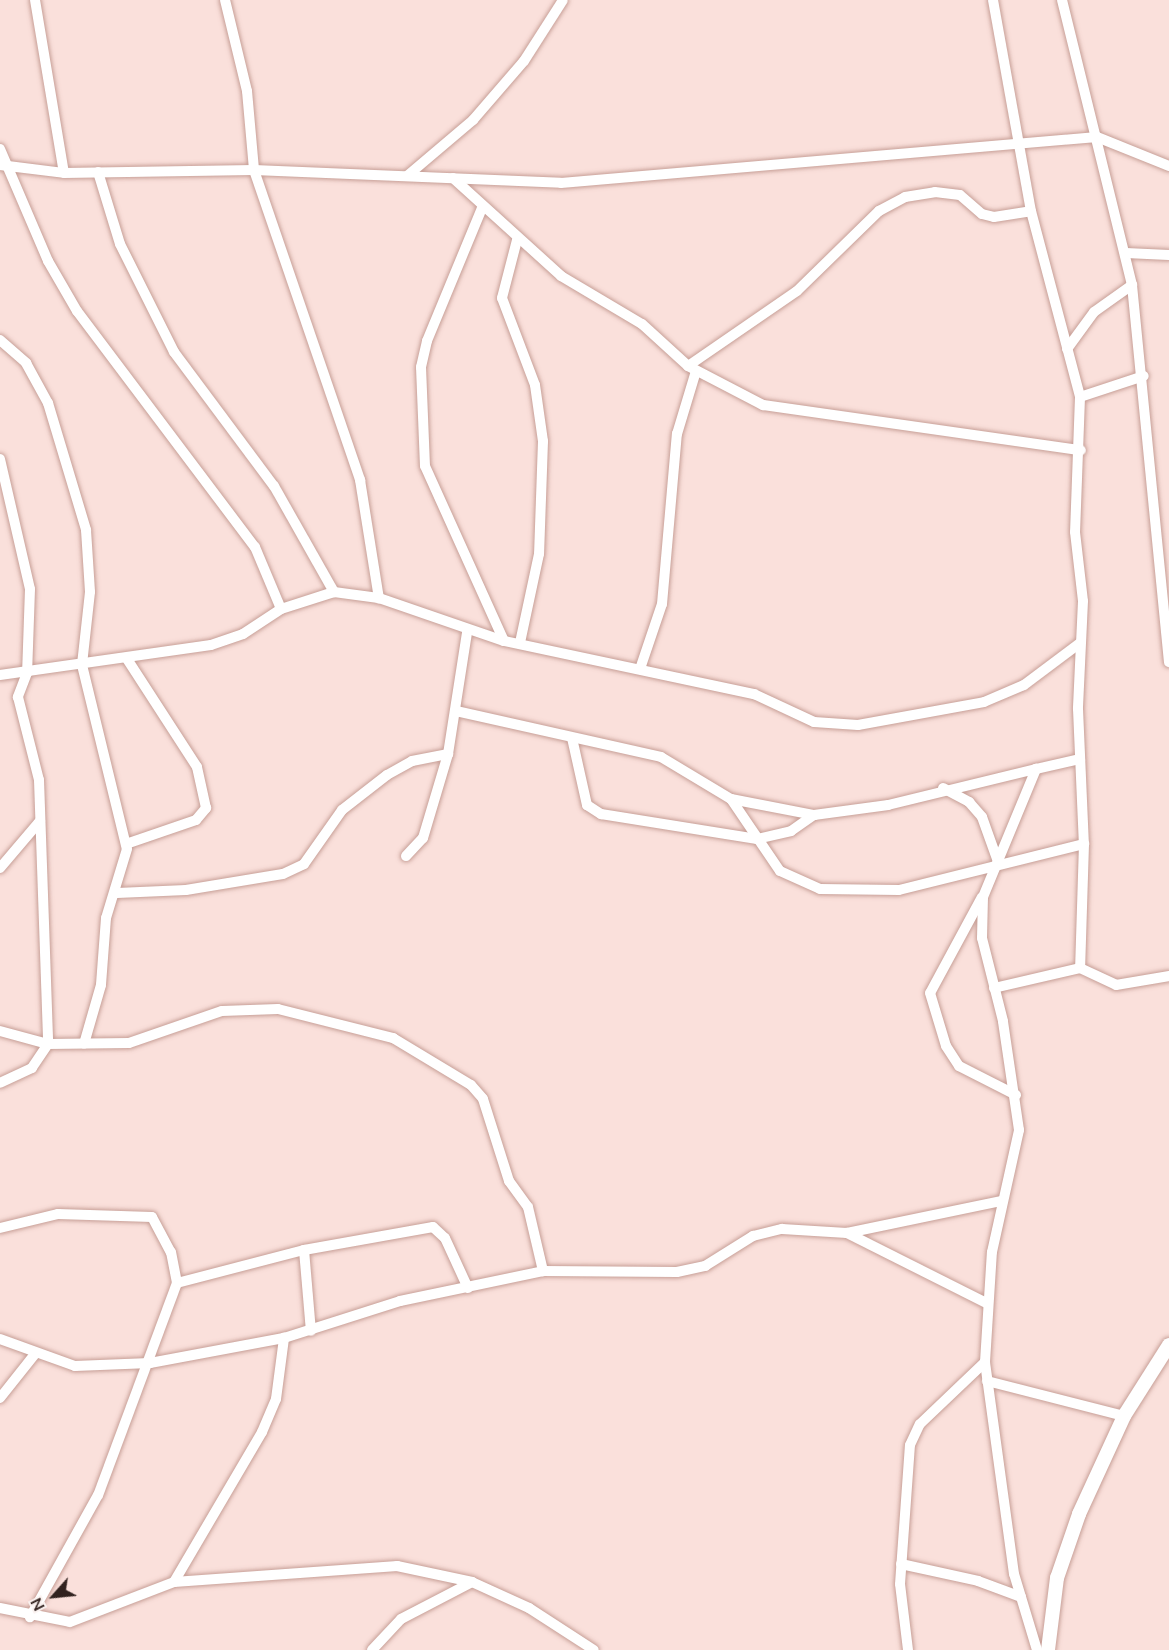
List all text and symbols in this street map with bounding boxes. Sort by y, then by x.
north arrow [24,1566,84,1626]
text: N [25,1594,50,1614]

